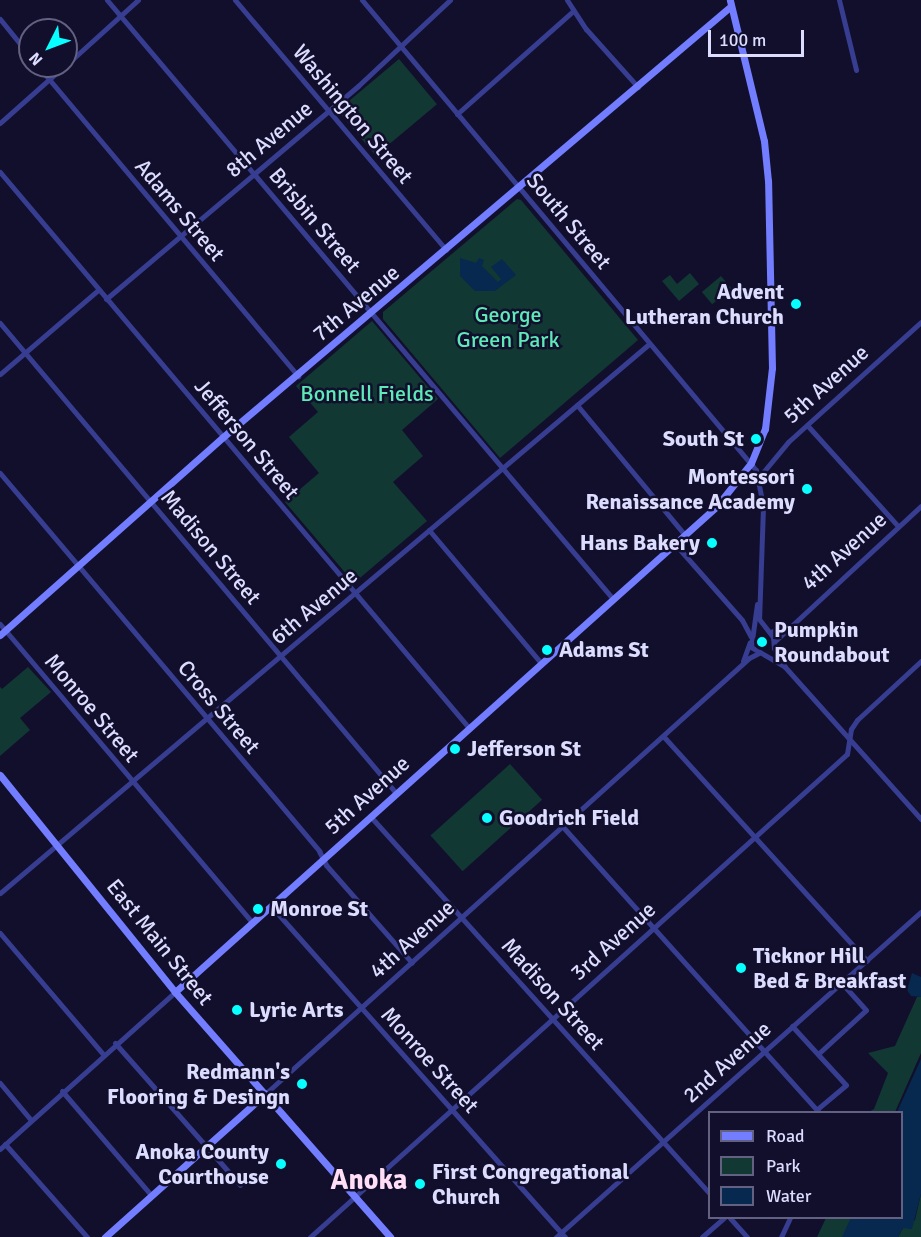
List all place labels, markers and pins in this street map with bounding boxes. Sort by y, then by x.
place label: Advent Lutheran Church [625,278,784,330]
marker: Advent Lutheran Church [789,297,803,311]
place label: South St [663,426,744,452]
marker: South St [749,432,763,446]
place label: Montessori Renaissance Academy [585,463,795,514]
marker: Montessori Renaissance Academy [800,482,814,496]
place label: Hans Bakery [580,530,700,556]
marker: Hans Bakery [705,536,719,550]
place label: Pumpkin Roundabout [774,616,889,668]
marker: Pumpkin Roundabout [755,635,769,649]
place label: Adams St [559,637,649,663]
marker: Adams St [540,643,554,657]
place label: Jefferson St [467,736,581,762]
marker: Jefferson St [448,742,462,756]
place label: Goodrich Field [499,805,639,831]
marker: Goodrich Field [480,811,494,825]
place label: Monroe St [270,896,368,922]
marker: Monroe St [251,902,265,916]
place label: Ticknor Hill Bed & Breakfast [753,942,906,993]
marker: Ticknor Hill Bed & Breakfast [734,961,748,975]
place label: Lyric Arts [249,997,343,1023]
marker: Lyric Arts [230,1003,244,1017]
place label: Redmann's Flooring & Desingn [107,1058,290,1110]
marker: Redmann's Flooring & Desingn [295,1077,309,1091]
place label: Anoka County Courthouse [136,1138,269,1190]
marker: Anoka County Courthouse [274,1157,288,1171]
place label: First Congregational Church [432,1158,629,1210]
marker: First Congregational Church [413,1177,427,1191]

